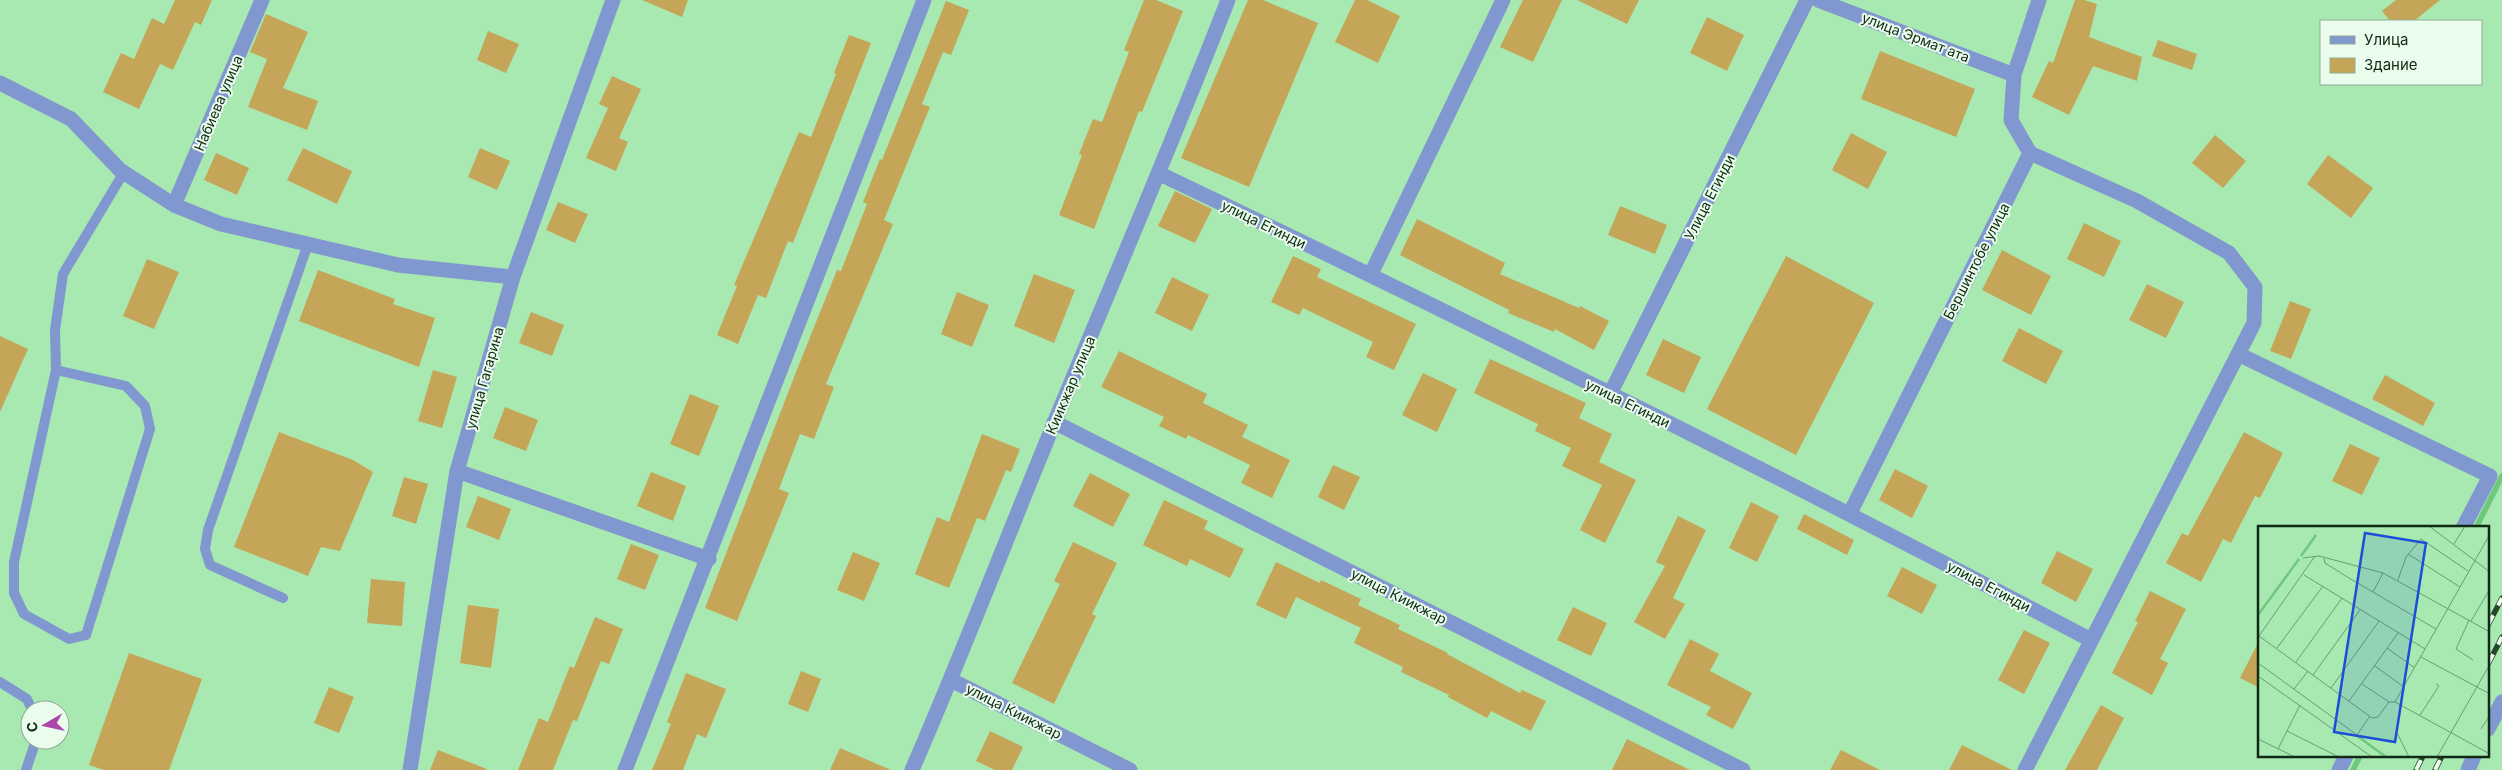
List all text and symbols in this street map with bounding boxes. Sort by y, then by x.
street label: улица Эрмат ата [1860,9,1972,65]
legend [2320,20,2482,85]
text: Улица [2364,30,2408,49]
street label: Набиева улица [190,53,246,153]
text: Здание [2364,55,2418,74]
street label: Улица Егинди [1680,151,1738,243]
street label: улица Егинди [1219,196,1309,252]
street label: Бершинтобе улица [1939,200,2013,322]
street label: улица Гагарина [461,325,507,431]
street label: Киикжар улица [1042,333,1098,437]
street label: улица Егинди [1583,375,1673,431]
inset map [2258,526,2490,758]
street label: улица Егинди [1944,557,2034,615]
street label: улица Киикжар [1348,565,1450,627]
street label: улица Киикжар [963,680,1065,742]
north arrow [20,700,70,750]
text: С [22,721,41,734]

